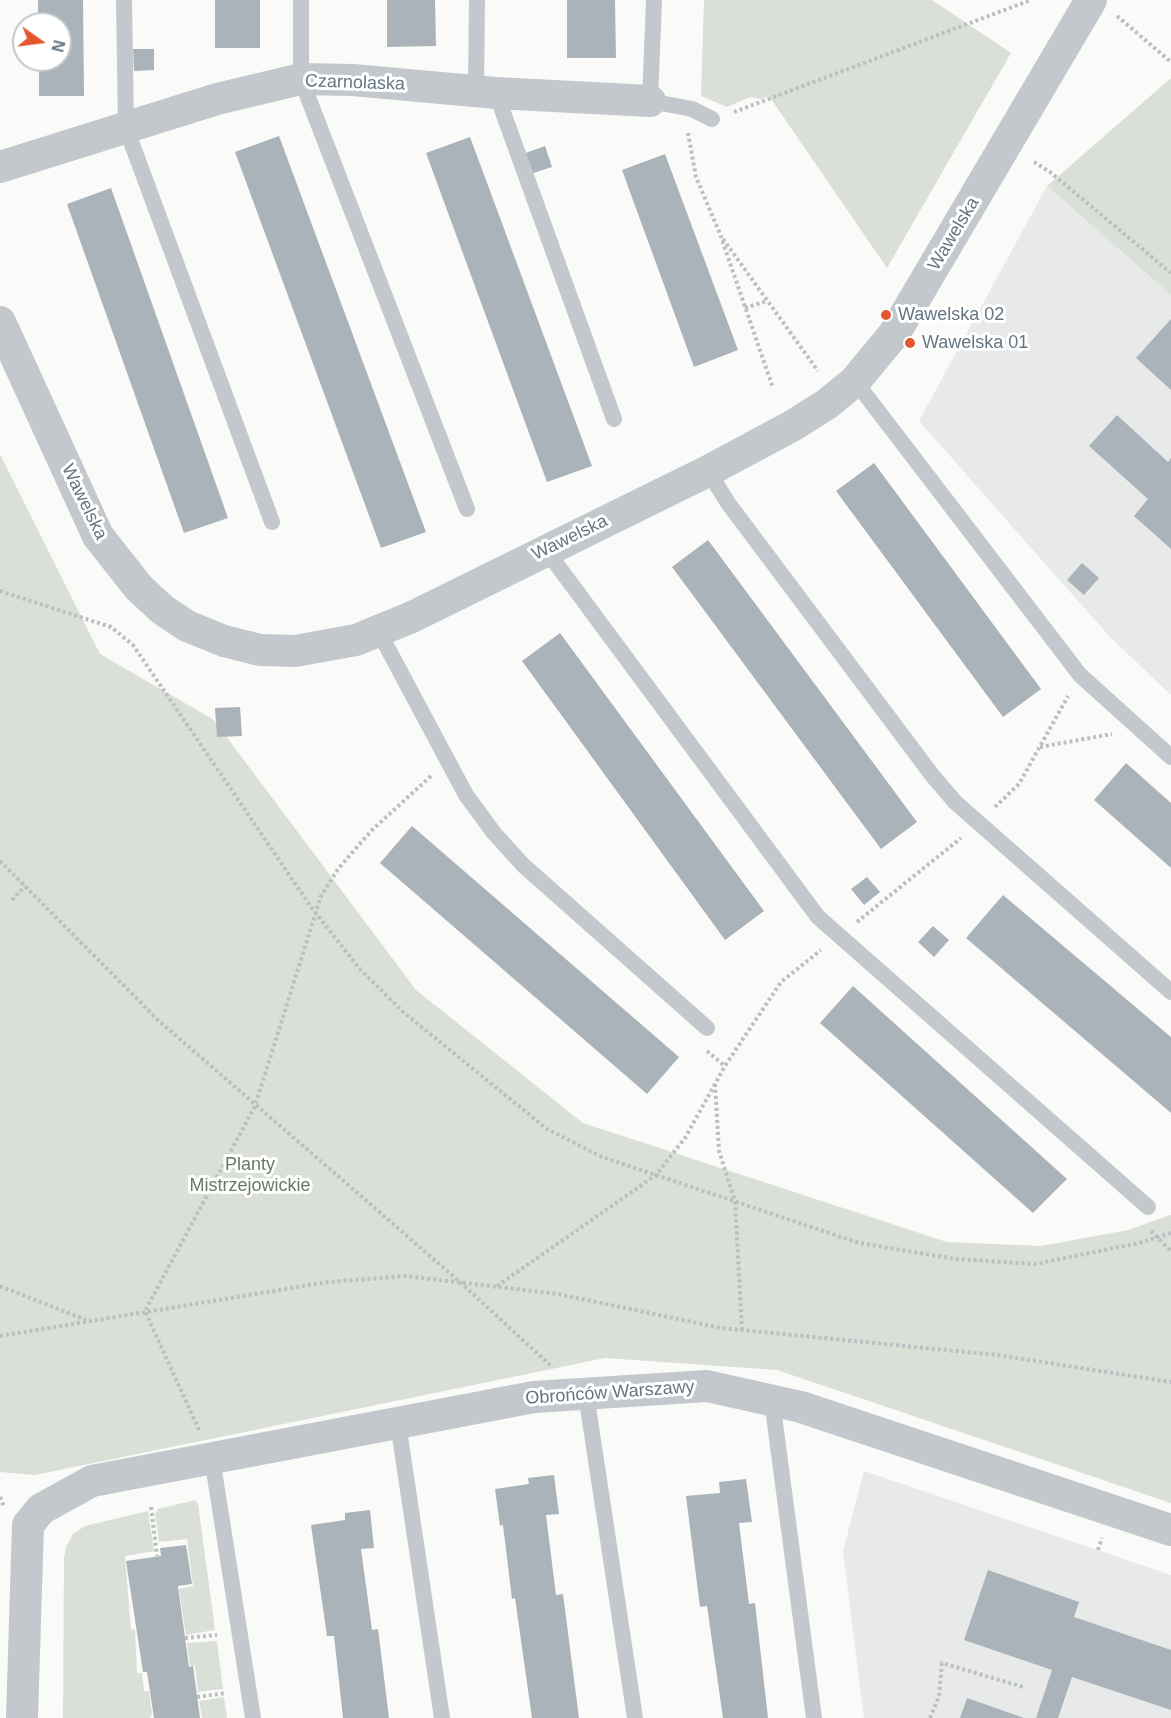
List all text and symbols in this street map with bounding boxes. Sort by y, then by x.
north arrow [12,12,72,72]
text: N [48,38,68,54]
street label: Czarnolaska [305,70,405,96]
street label: Wawelska [924,194,984,274]
place label: Wawelska 02 [898,304,1004,326]
marker: Wawelska 02 [879,308,893,322]
place label: Wawelska 01 [922,332,1028,354]
marker: Wawelska 01 [903,336,917,350]
street label: Wawelska [56,461,112,543]
street label: Wawelska [529,510,611,566]
park label: Planty Mistrzejowickie [189,1154,311,1196]
street label: Obrońców Warszawy [525,1376,695,1410]

